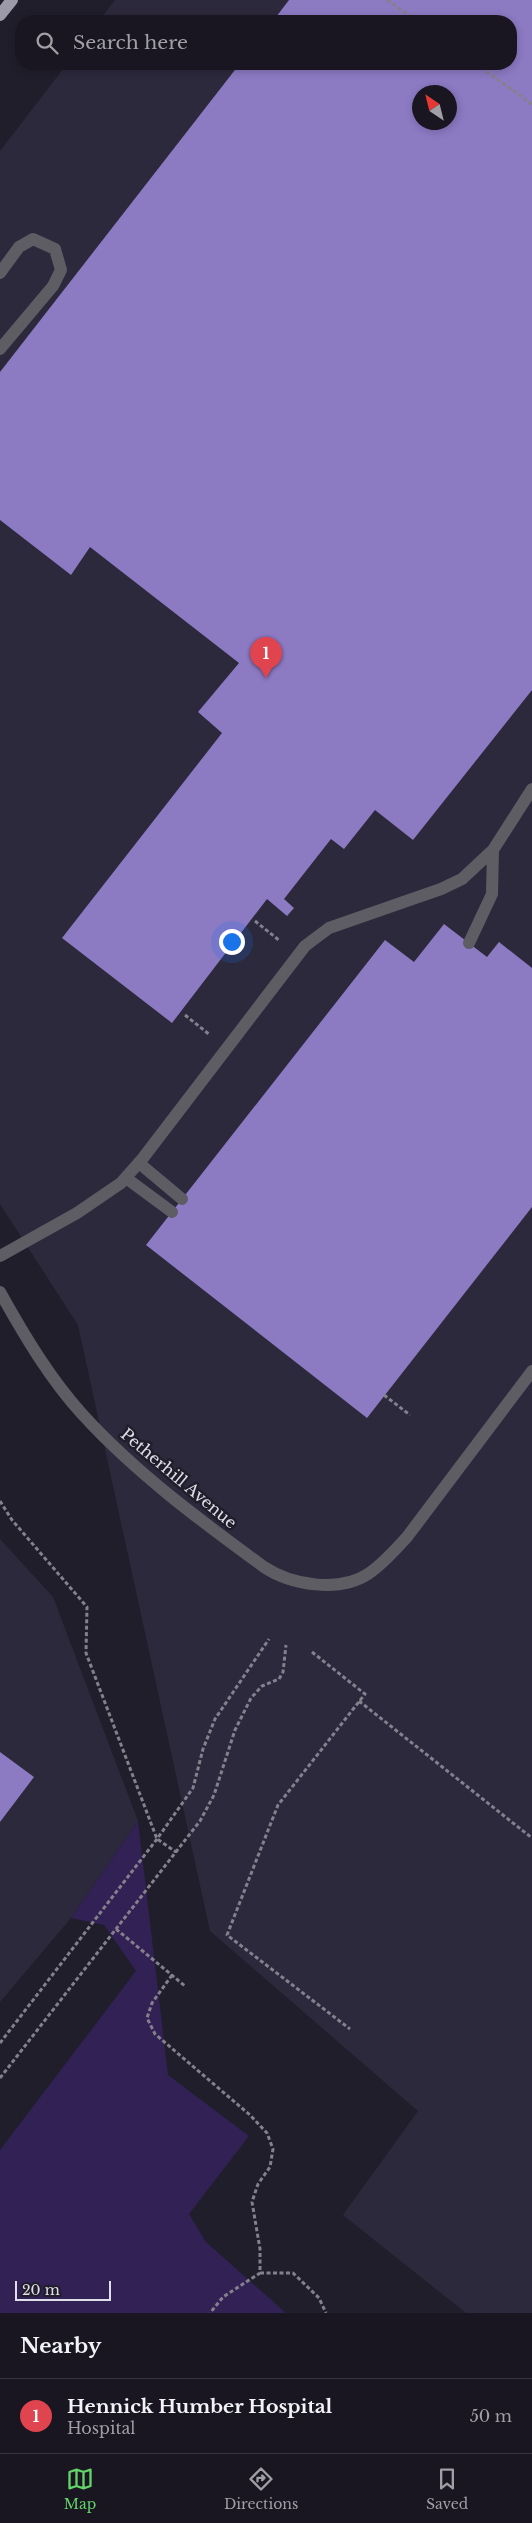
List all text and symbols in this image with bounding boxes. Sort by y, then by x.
search box [15,15,517,70]
icon: search [33,29,61,57]
text: Search here [73,31,188,54]
north arrow [412,85,457,130]
pin: 1 [250,637,282,678]
your location [219,929,245,955]
street label: Petherhill Avenue [117,1424,241,1532]
scale bar [15,2278,111,2301]
text: 20 m [22,2281,60,2299]
text: Nearby [20,2333,101,2359]
text: Hennick Humber Hospital [67,2395,332,2418]
text: 1 [33,2406,39,2426]
text: 50 m [470,2406,512,2426]
text: Hospital [67,2418,136,2438]
tab: Map [64,2465,96,2513]
tab: Directions [224,2465,298,2513]
tab: Saved [426,2465,468,2513]

